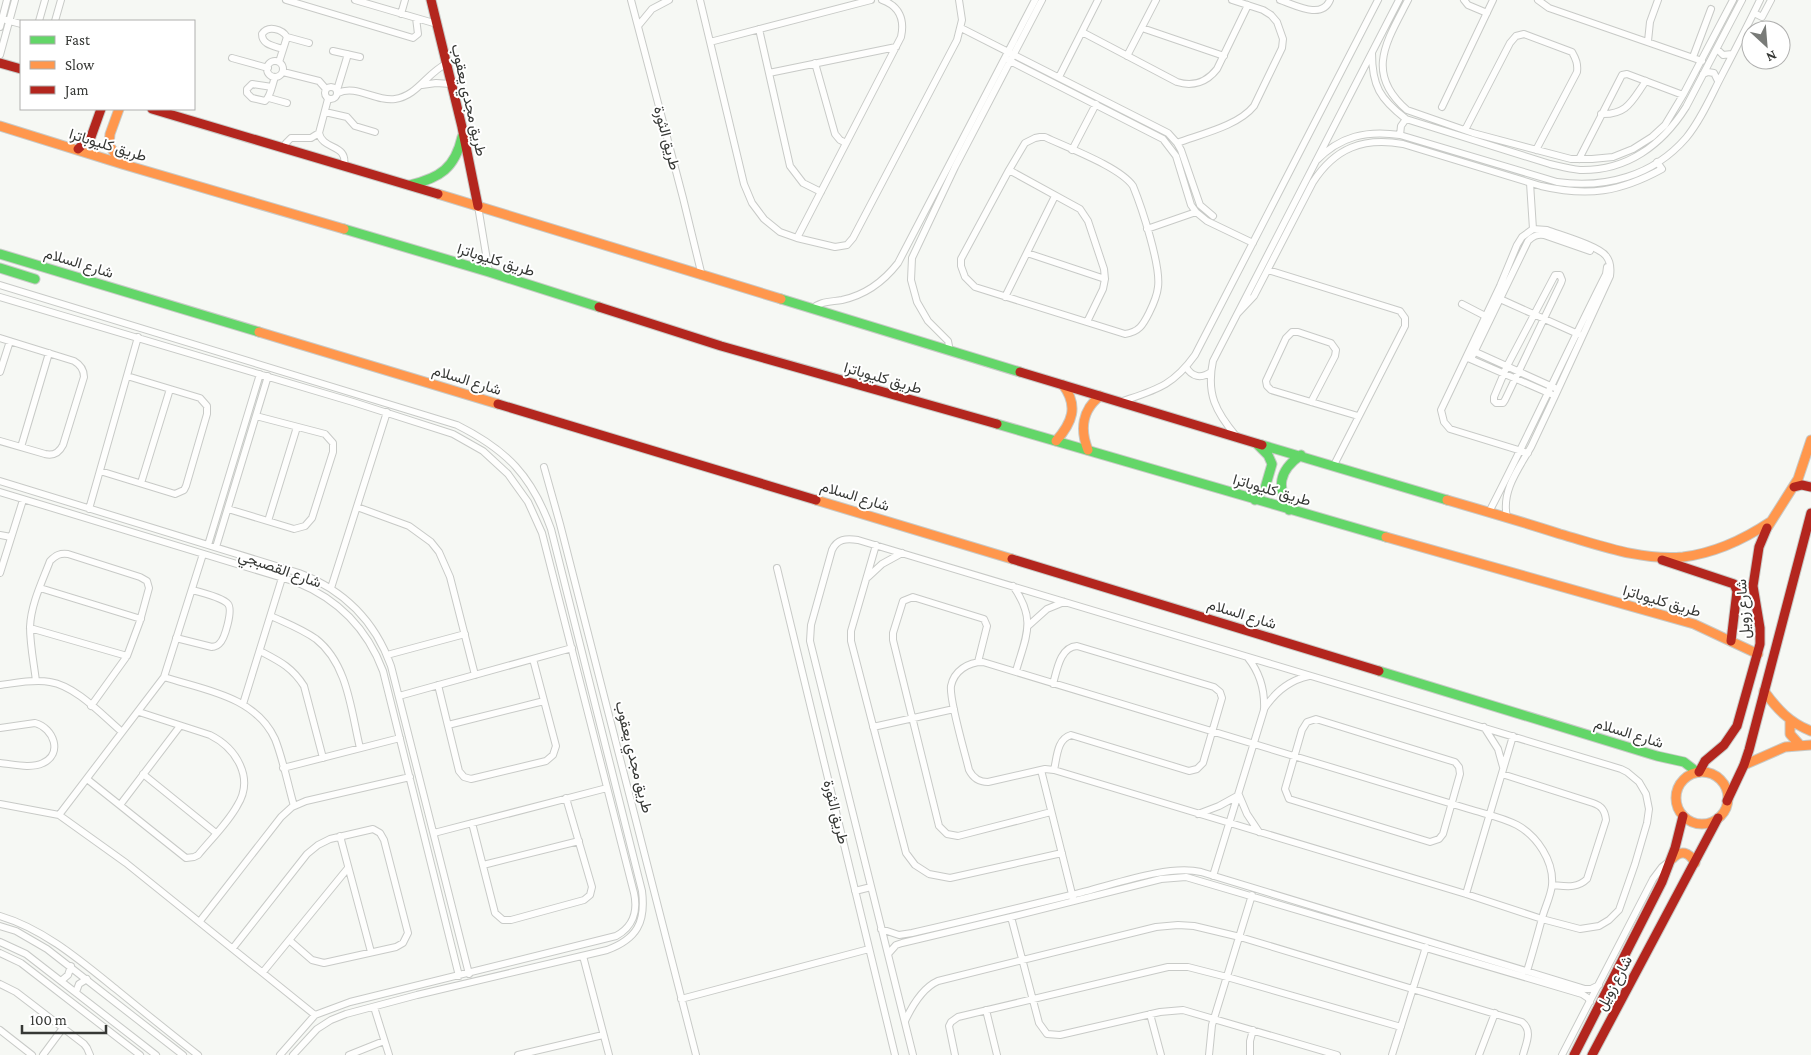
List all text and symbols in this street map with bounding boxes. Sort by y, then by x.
legend [20,20,195,110]
north arrow [1741,20,1791,70]
text: Fast [65,32,91,48]
street label: طريق مجدي يعقوب [443,42,490,159]
text: N [1763,47,1779,66]
text: Slow [65,57,95,73]
text: Jam [63,82,88,99]
street label: طريق الثورة [649,104,683,172]
street label: طريق كليوباترا [67,126,149,166]
street label: طريق كليوباترا [455,241,537,281]
street label: شارع السلام [42,245,116,284]
street label: طريق كليوباترا [842,359,924,399]
street label: شارع السلام [430,362,504,401]
street label: طريق كليوباترا [1231,471,1313,511]
street label: شارع السلام [818,478,892,517]
street label: شارع القصبجي [235,547,324,595]
street label: شارع زويل [1733,578,1756,639]
street label: طريق كليوباترا [1621,582,1703,622]
street label: شارع السلام [1205,596,1279,635]
street label: طريق مجدي يعقوب [608,699,656,816]
street label: شارع السلام [1592,715,1666,754]
street label: طريق الثورة [818,778,852,846]
street label: شارع زويل [1593,953,1638,1015]
scale bar [22,1002,106,1034]
text: 100 m [30,1012,67,1028]

